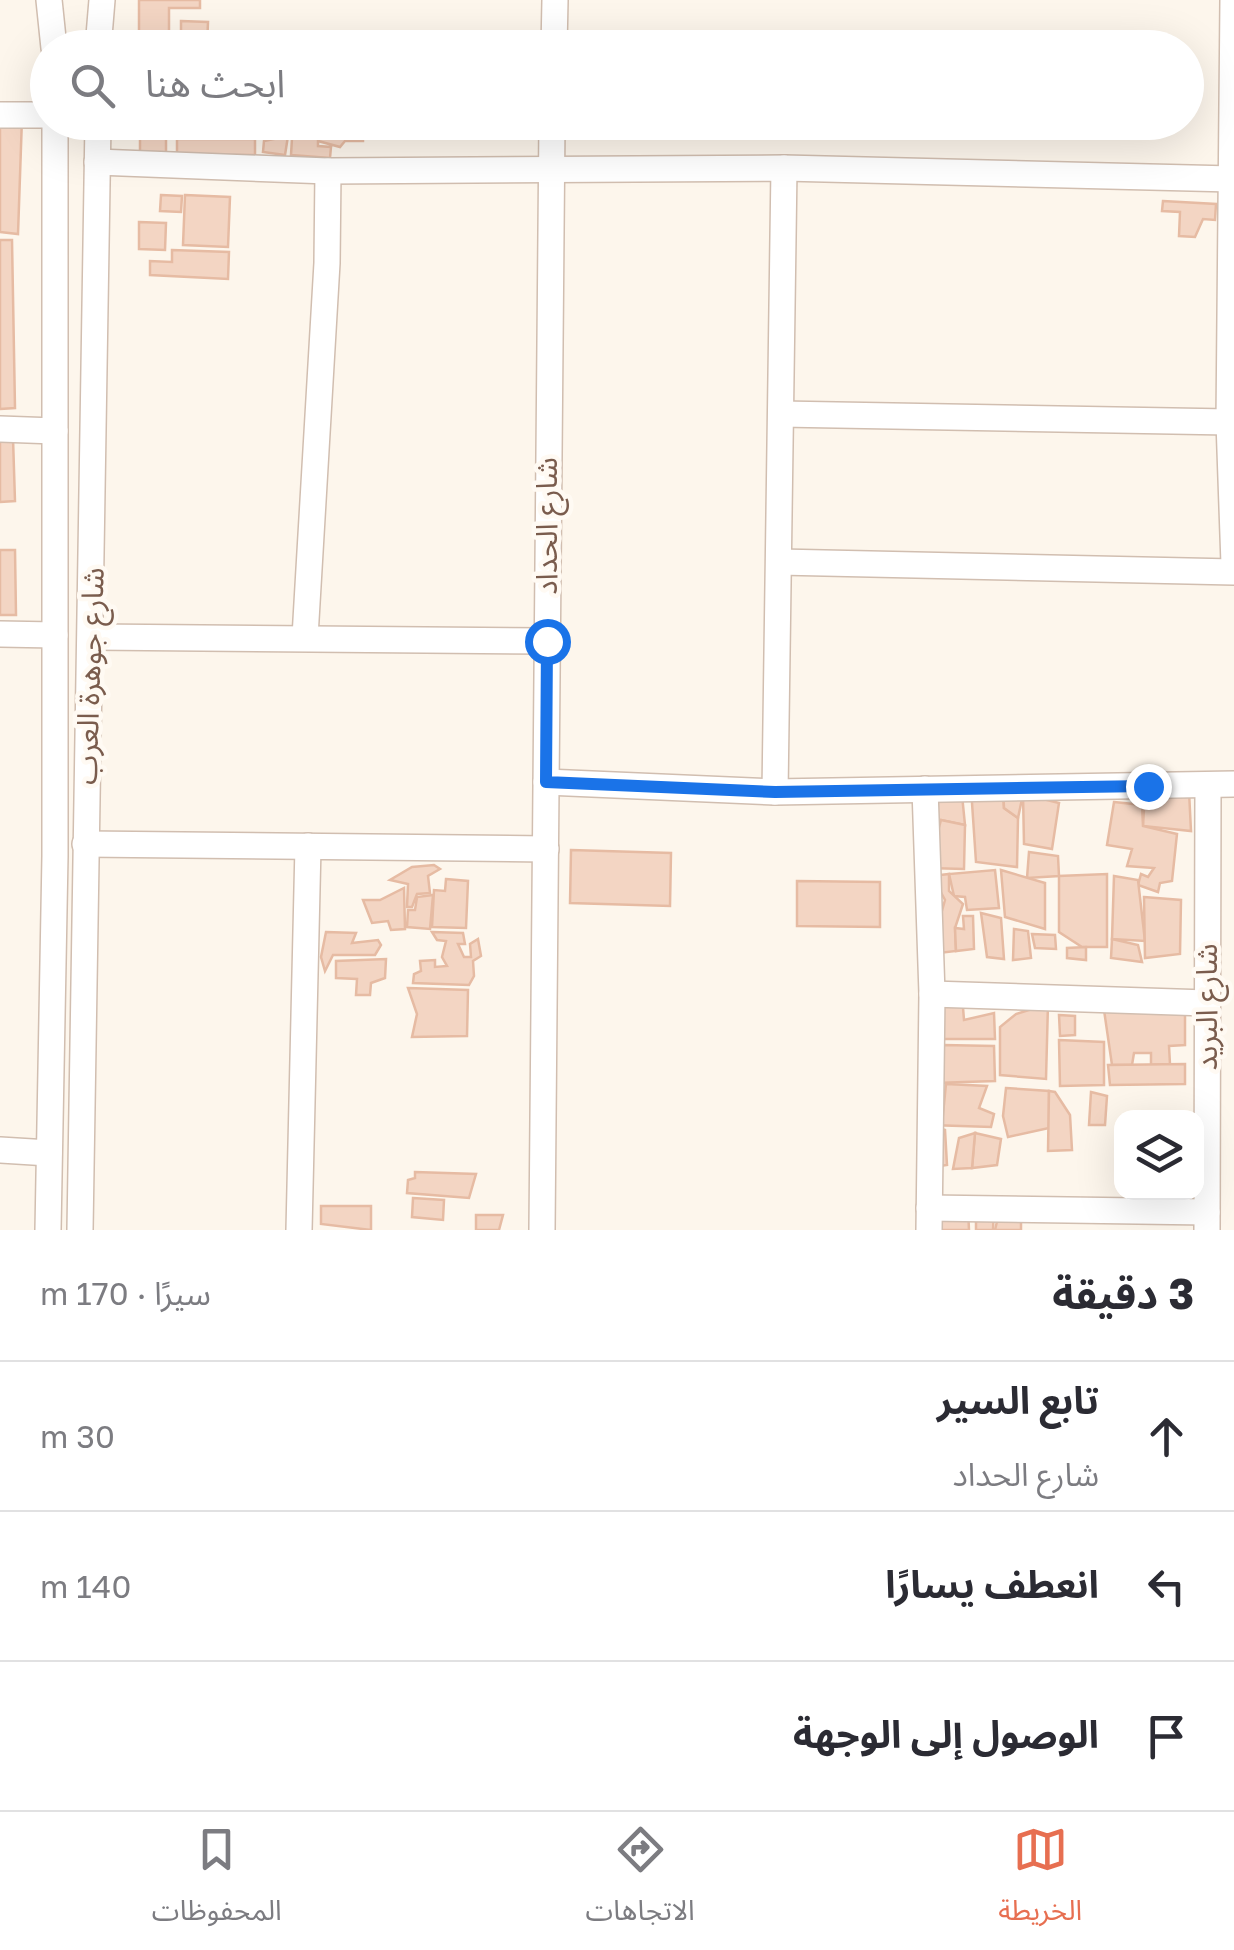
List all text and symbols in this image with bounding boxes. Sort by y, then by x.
search box [30,30,1204,140]
icon: search [65,58,120,113]
text: ابحث هنا [145,60,285,105]
street label: شارع الحداد [528,457,569,595]
street label: شارع جوهرة العرب [67,567,116,785]
route start [525,619,571,665]
route end [1126,764,1172,810]
street label: شارع البريد [1188,943,1229,1071]
map controls [1114,1110,1204,1200]
button: layers [1114,1110,1204,1200]
text: 3 دقيقة [1052,1268,1194,1318]
text: سيرًا · 170 m [40,1274,211,1312]
text: تابع السير [937,1377,1099,1422]
icon: ahead [1139,1409,1194,1464]
text: 30 m [40,1417,115,1455]
text: شارع الحداد [952,1455,1099,1493]
icon: left [1139,1559,1194,1614]
text: انعطف يسارًا [885,1561,1099,1606]
text: 140 m [40,1567,131,1605]
icon: arrive [1139,1709,1194,1764]
text: الوصول إلى الوجهة [793,1711,1099,1756]
tab: المحفوظات [152,1822,282,1941]
tab: الاتجاهات [585,1822,695,1941]
tab: الخريطة [998,1822,1082,1941]

